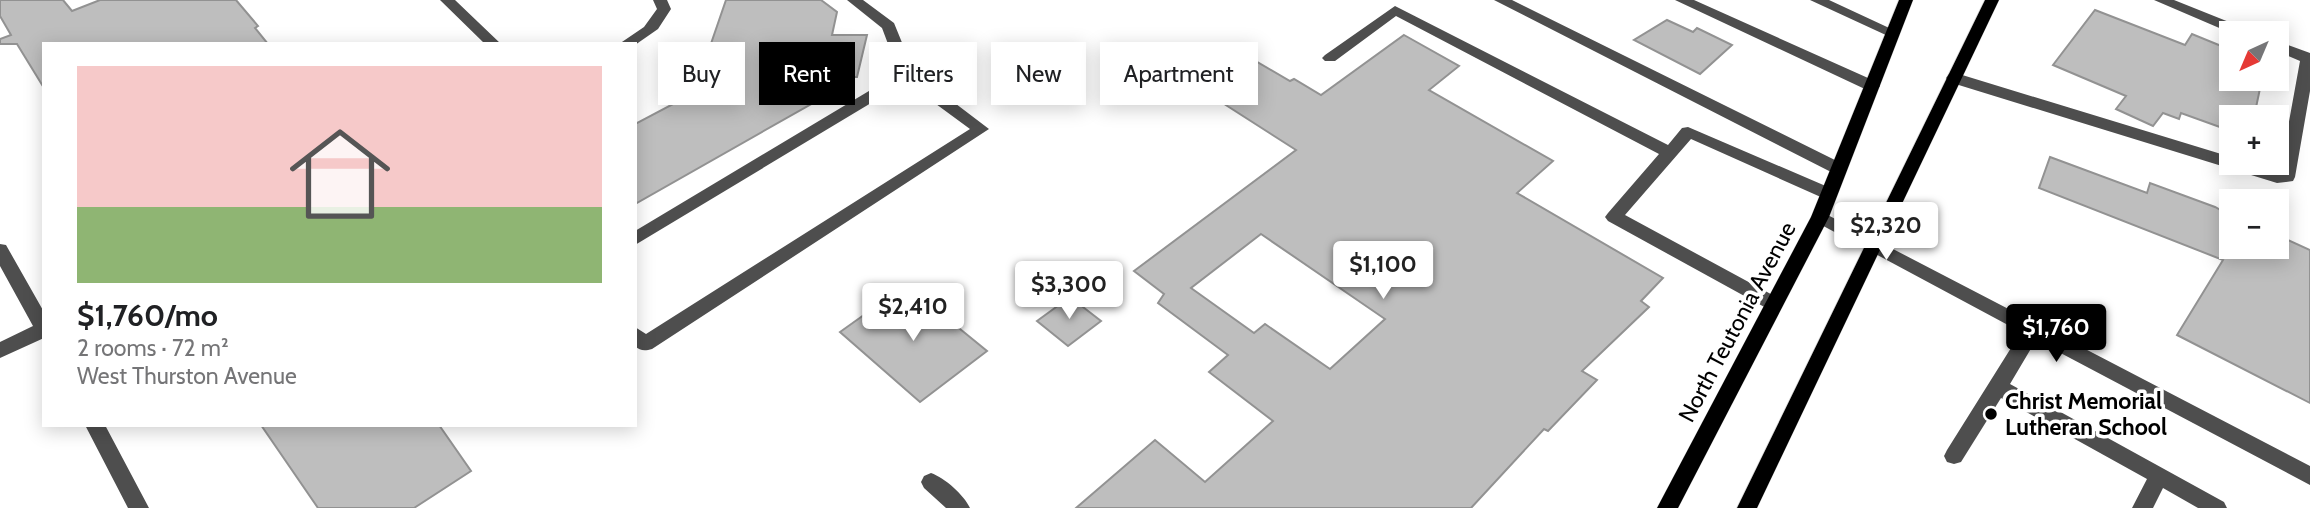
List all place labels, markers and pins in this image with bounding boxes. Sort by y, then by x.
pin: $2,320 [1829,202,1943,262]
pin: $1,100 [1326,242,1440,301]
pin: $3,300 [1012,262,1126,321]
pin: $2,410 [856,284,970,343]
pin: $1,760 [1999,304,2113,364]
place label: Christ Memorial Lutheran School [2005,387,2167,441]
marker: Christ Memorial Lutheran School [1983,406,1999,422]

